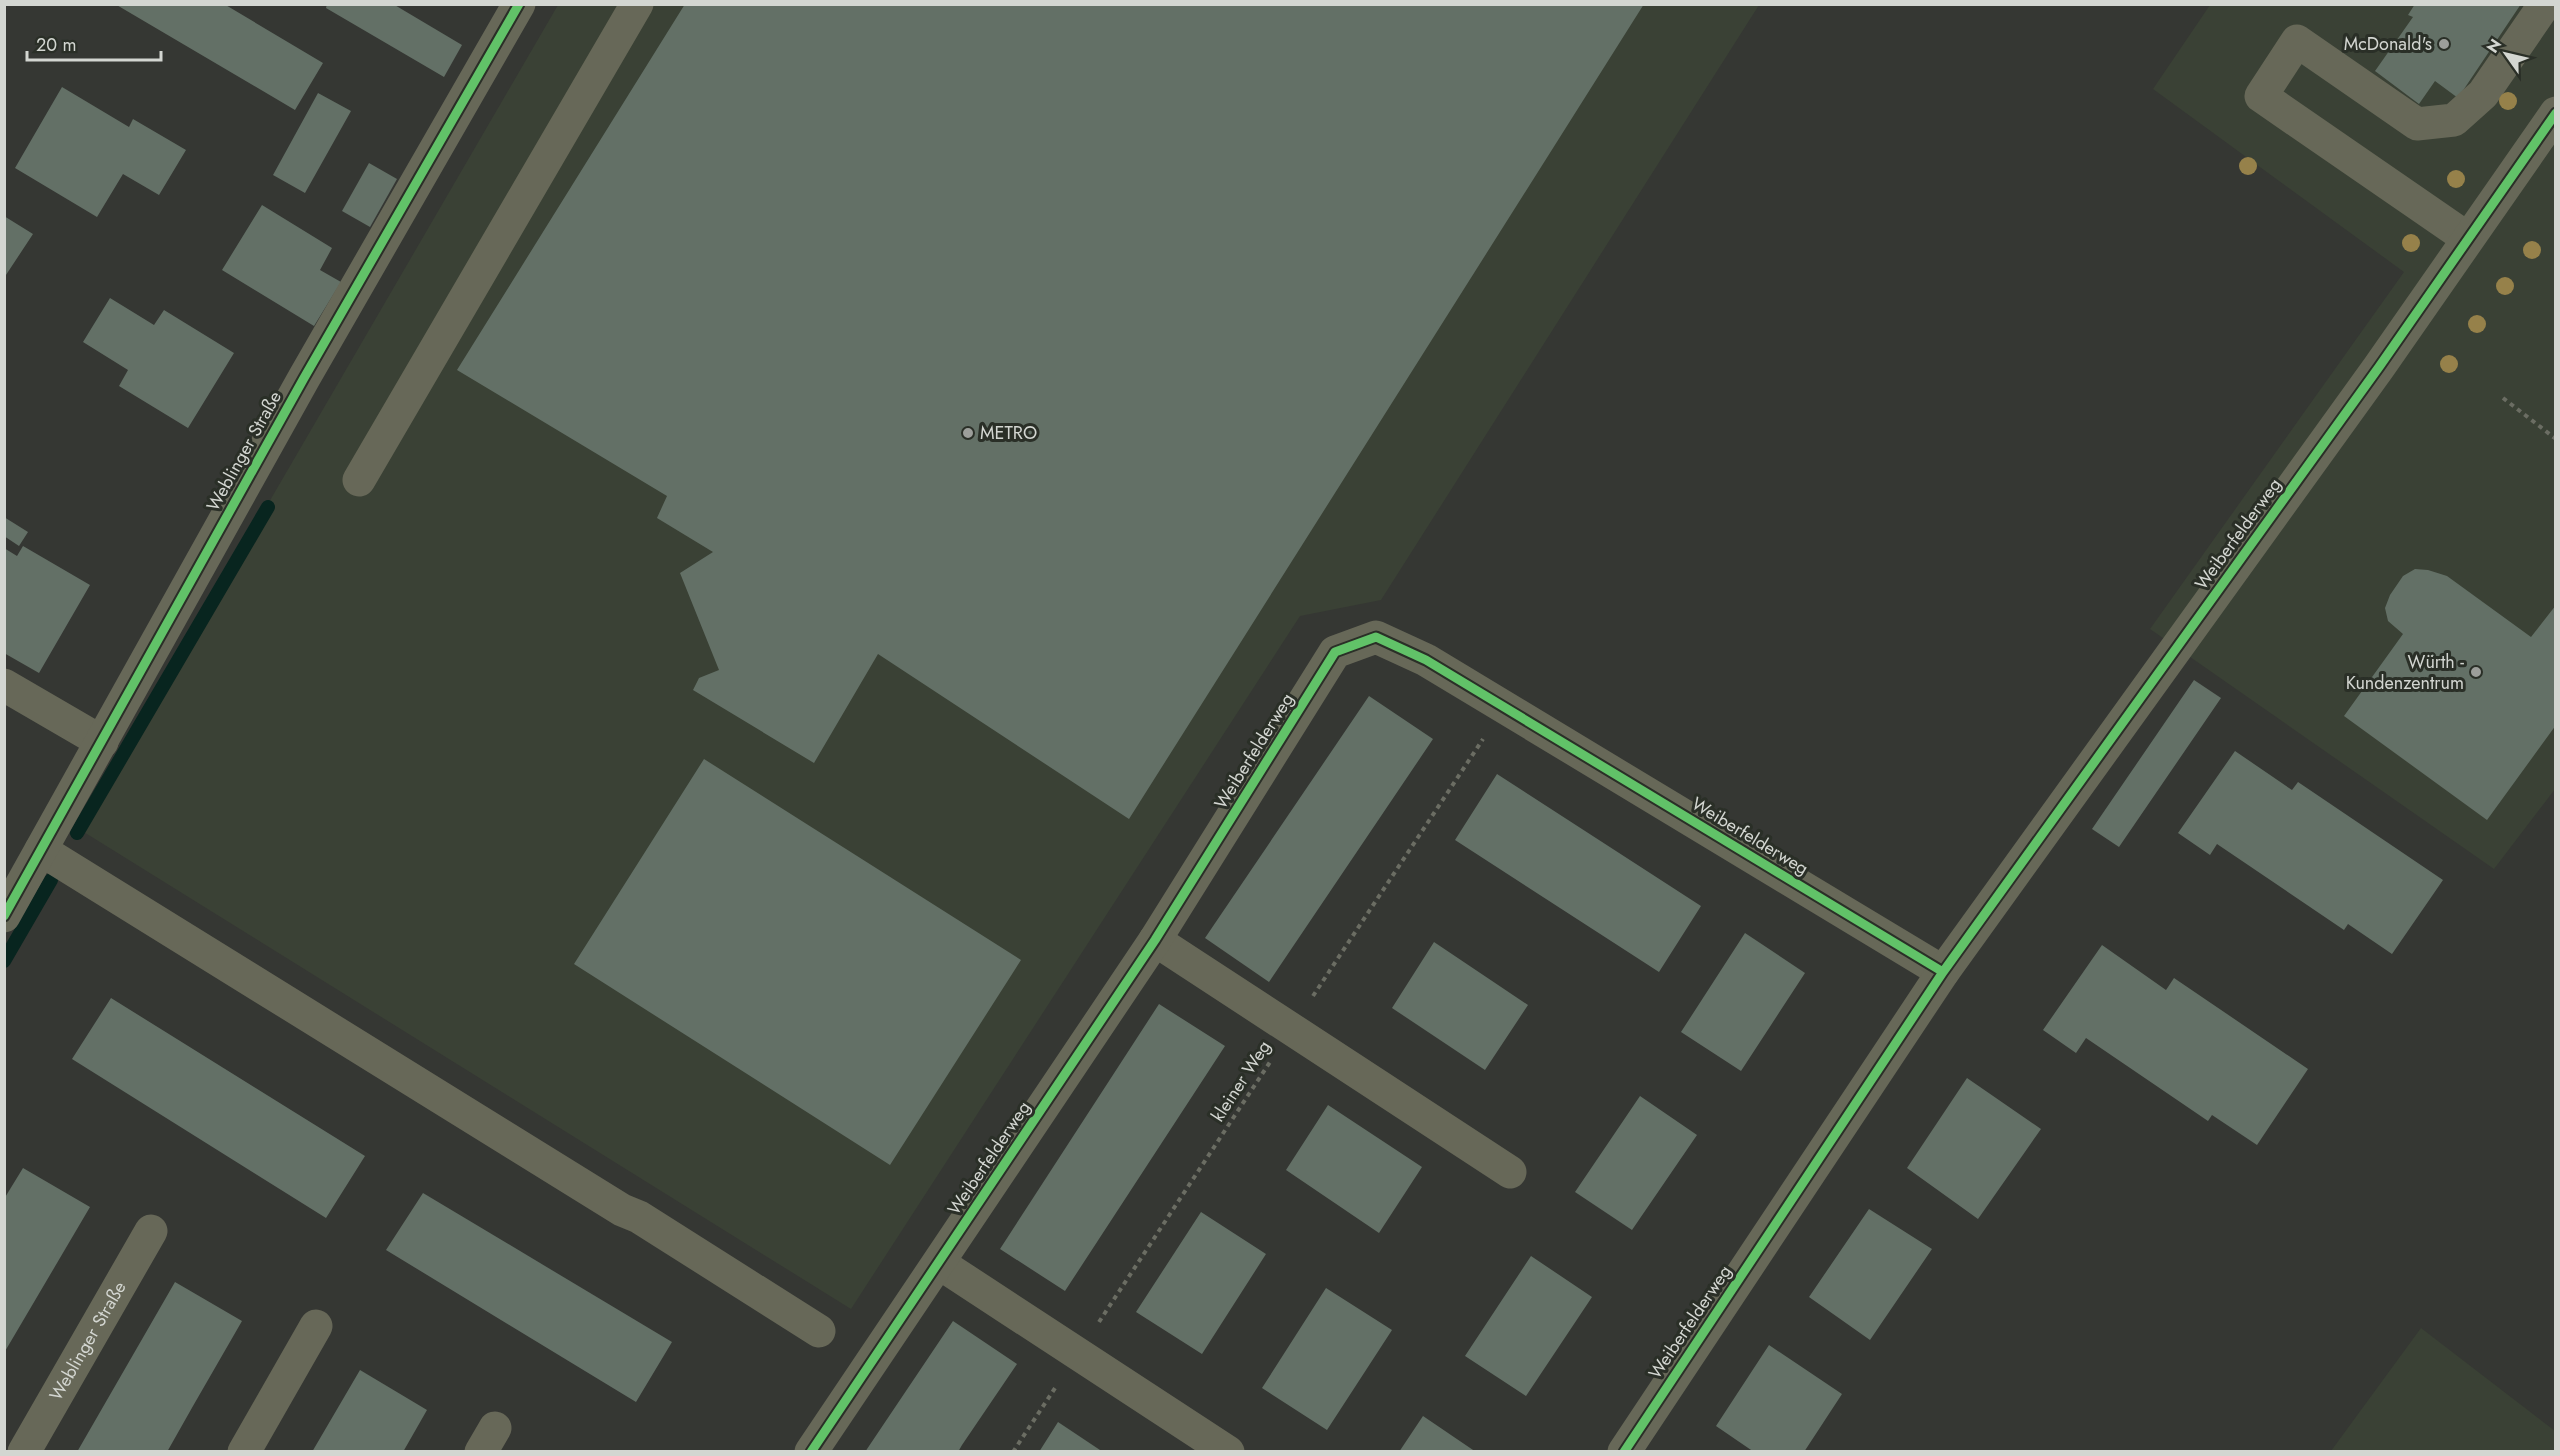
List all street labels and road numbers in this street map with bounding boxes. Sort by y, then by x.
street label: Weblinger Straße [200,386,288,516]
street label: Weiberfelderweg [2189,473,2287,595]
street label: Weiberfelderweg [1208,688,1300,814]
street label: Weiberfelderweg [1687,791,1813,881]
street label: kleiner Weg [1205,1035,1277,1127]
street label: Weiberfelderweg [941,1096,1037,1220]
street label: Weiberfelderweg [1642,1260,1738,1384]
street label: Weblinger Straße [43,1277,132,1406]

